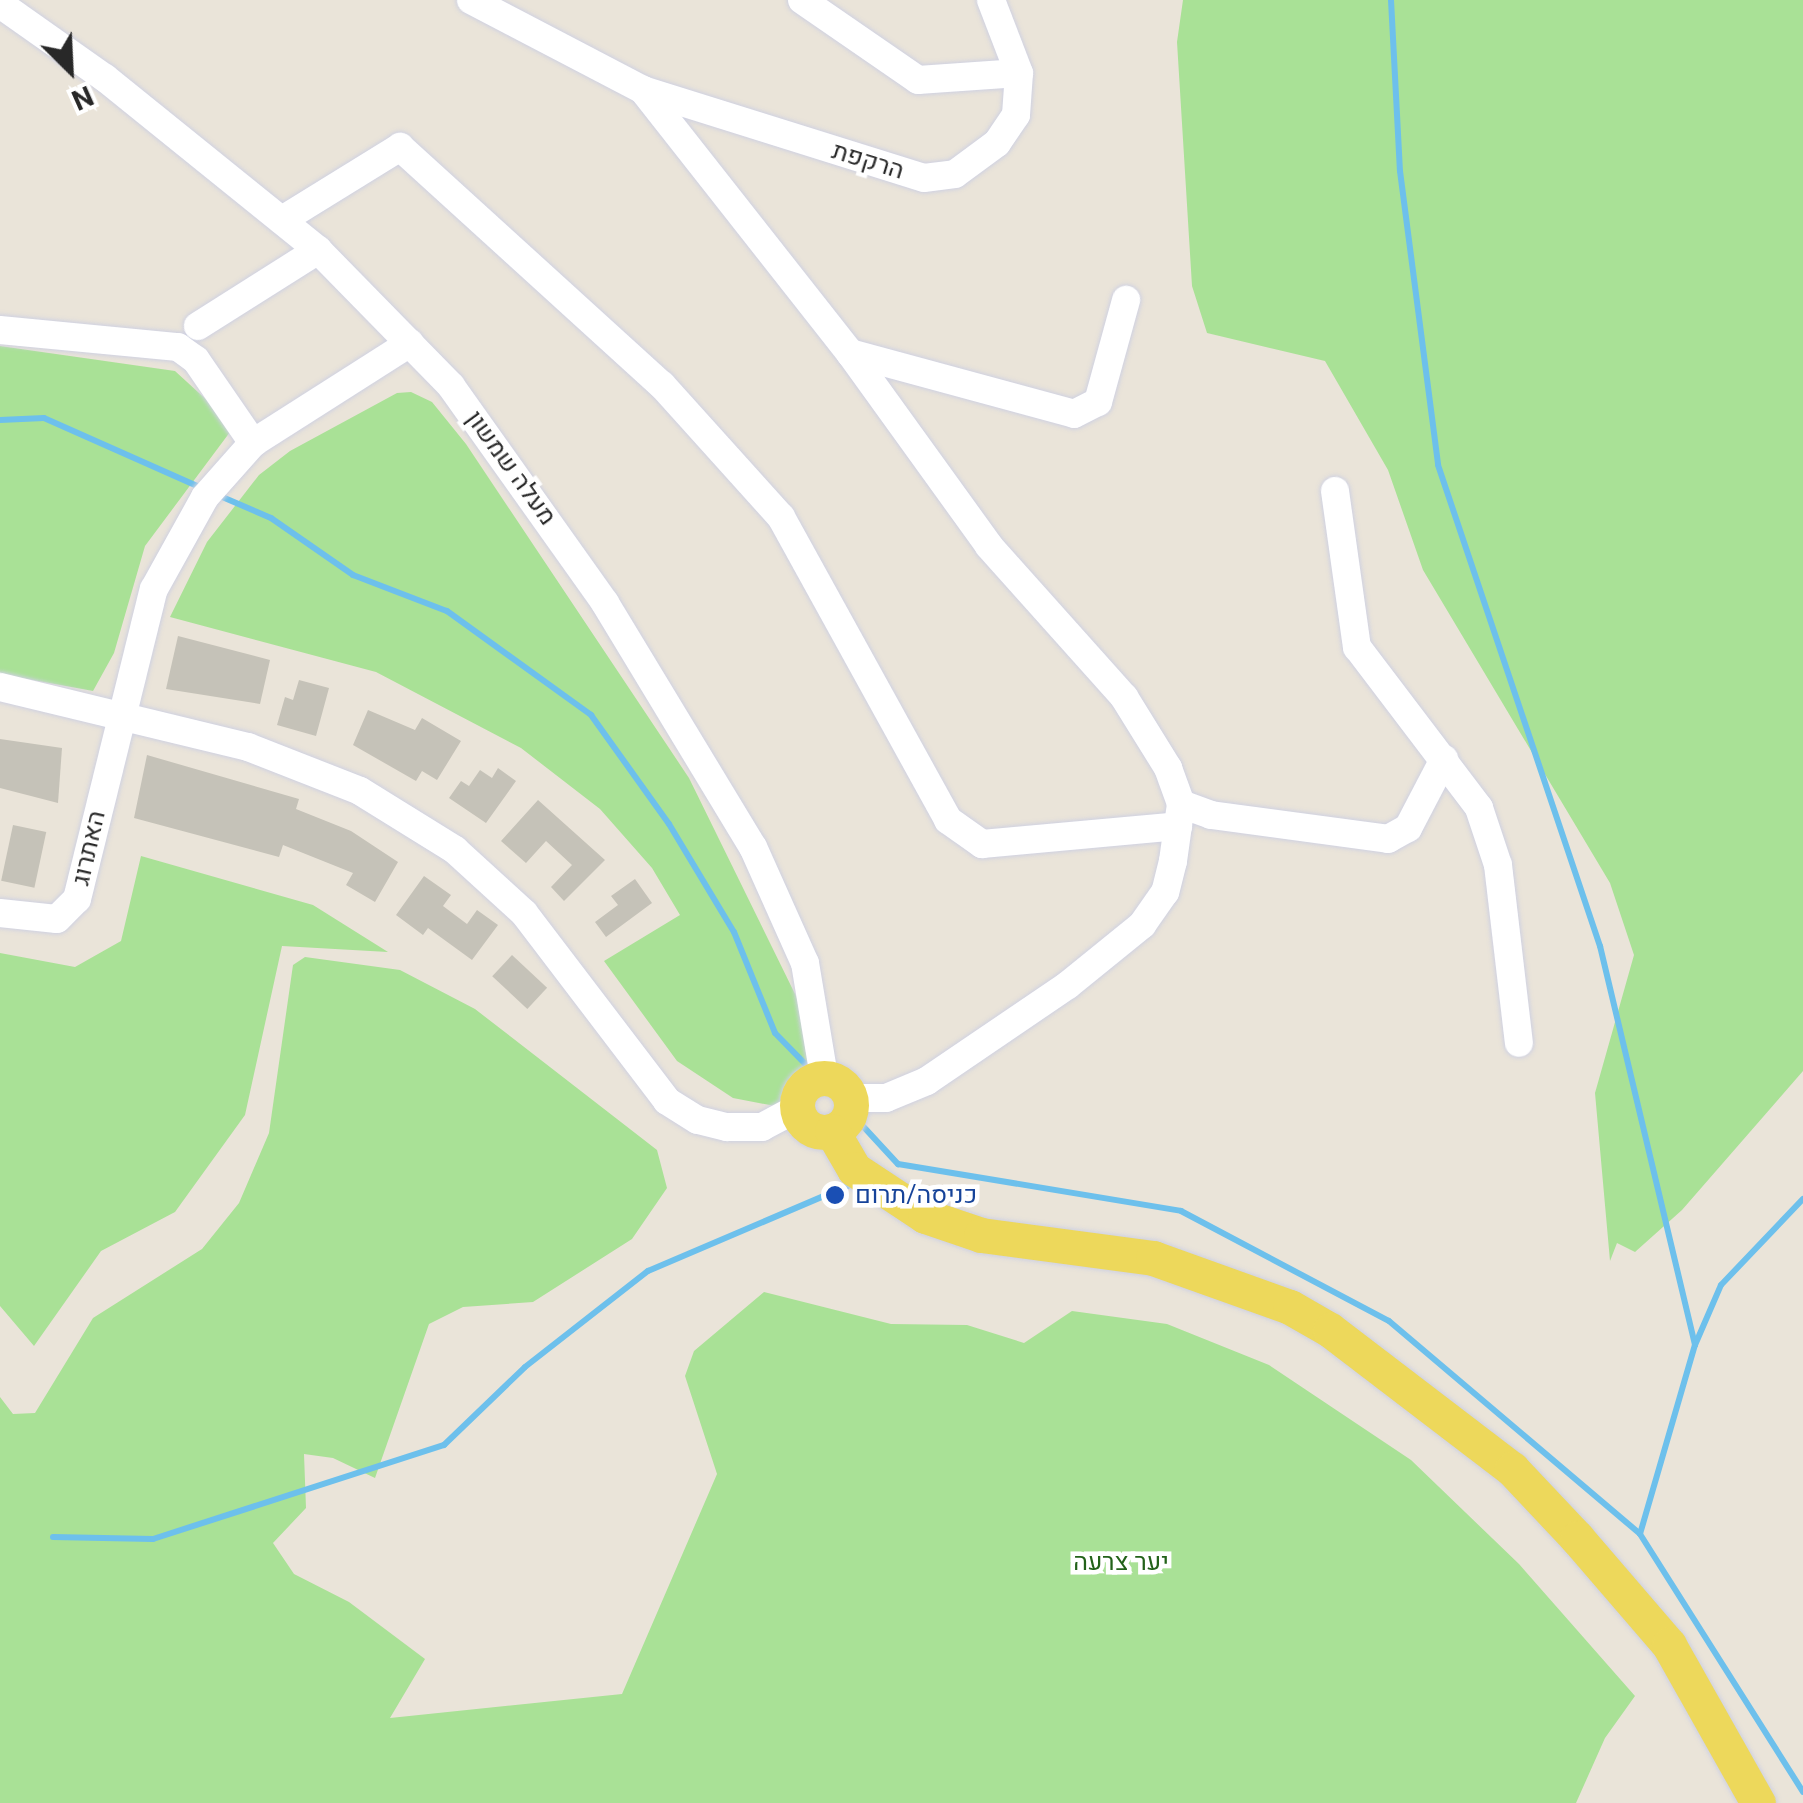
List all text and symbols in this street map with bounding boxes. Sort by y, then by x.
north arrow [20,20,120,120]
text: N [67,79,98,117]
street label: הרקפת [828,136,908,186]
street label: מעלה שמשון [459,405,563,531]
street label: האתרוג [66,808,112,888]
place label: כניסה/תרום [855,1180,977,1210]
marker: כניסה/תרום [824,1184,846,1206]
park label: יער צרעה [1073,1547,1169,1577]

